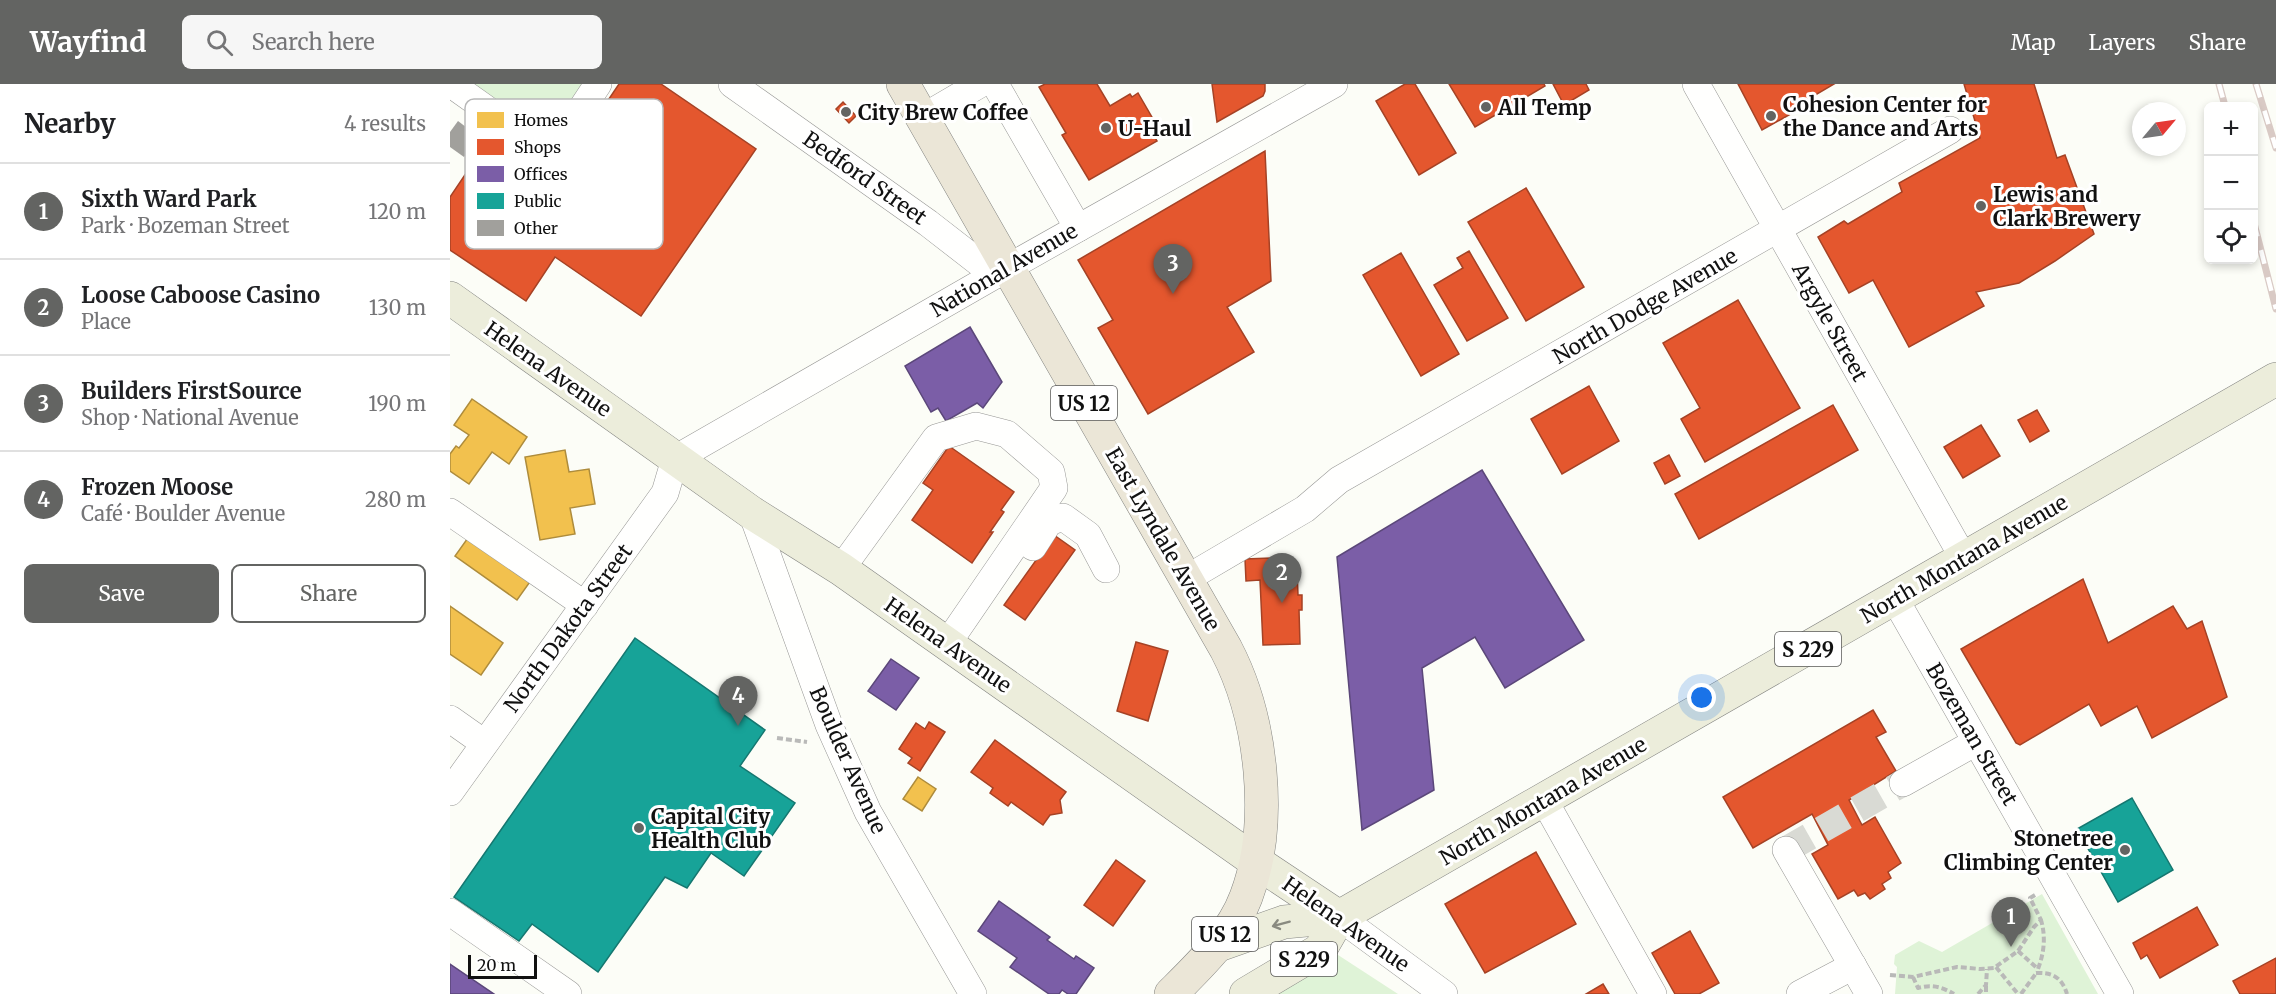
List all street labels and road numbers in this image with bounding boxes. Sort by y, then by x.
street label: Bedford Street [798,125,932,231]
street label: National Avenue [926,217,1082,323]
street label: North Dodge Avenue [1548,242,1742,370]
street label: Argyle Street [1786,257,1874,386]
street label: Helena Avenue [479,315,617,423]
road number: US 12 [1051,386,1117,420]
street label: East Lyndale Avenue [1099,442,1227,636]
street label: North Montana Avenue [1856,489,2072,629]
street label: North Dakota Street [498,539,638,717]
street label: Helena Avenue [879,591,1017,699]
road number: S 229 [1775,632,1841,666]
street label: Bozeman Street [1920,658,2024,810]
street label: Boulder Avenue [803,682,893,838]
street label: North Montana Avenue [1435,731,1651,871]
street label: Helena Avenue [1277,870,1415,978]
road number: US 12 [1192,917,1258,951]
road number: S 229 [1271,942,1337,976]

